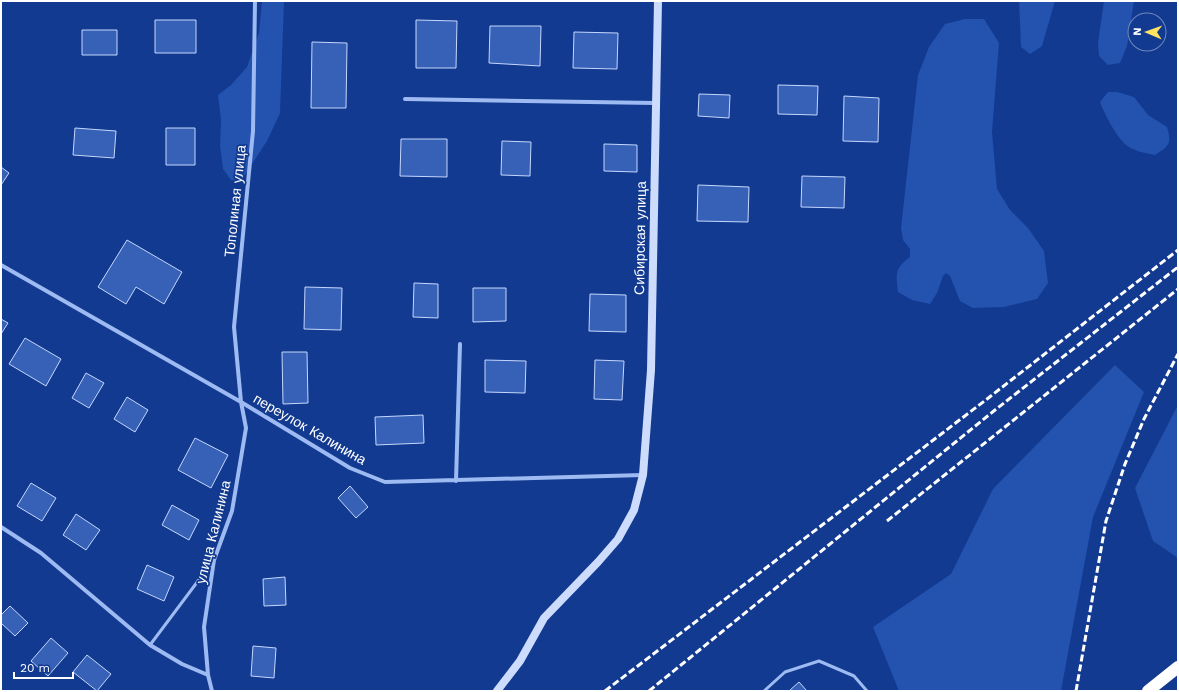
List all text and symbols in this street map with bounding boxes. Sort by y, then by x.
north arrow [1127,12,1167,52]
text: N [1131,27,1144,36]
street label: Тополиная улица [221,144,249,258]
street label: Сибирская улица [631,181,649,295]
street label: переулок Калинина [251,390,369,468]
street label: улица Калинина [192,478,234,585]
scale bar [14,654,73,680]
text: 20 m [20,661,50,675]

